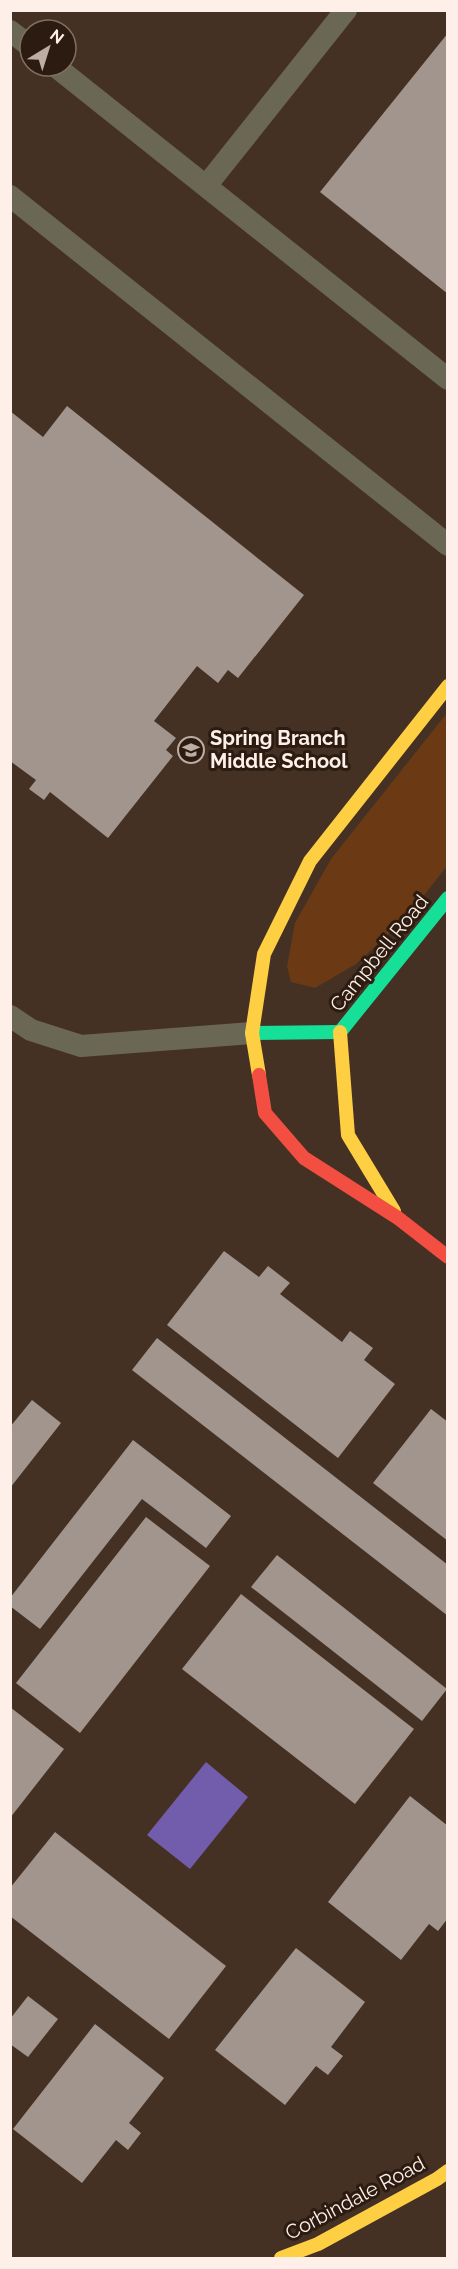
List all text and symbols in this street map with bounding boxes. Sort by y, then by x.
north arrow [18,18,78,78]
text: N [46,25,68,48]
place label: Spring Branch Middle School [210,726,348,773]
school or university icon: Spring Branch Middle School [176,735,206,765]
street label: Campbell Road [325,890,433,1016]
street label: Corbindale Road [281,2151,429,2245]

